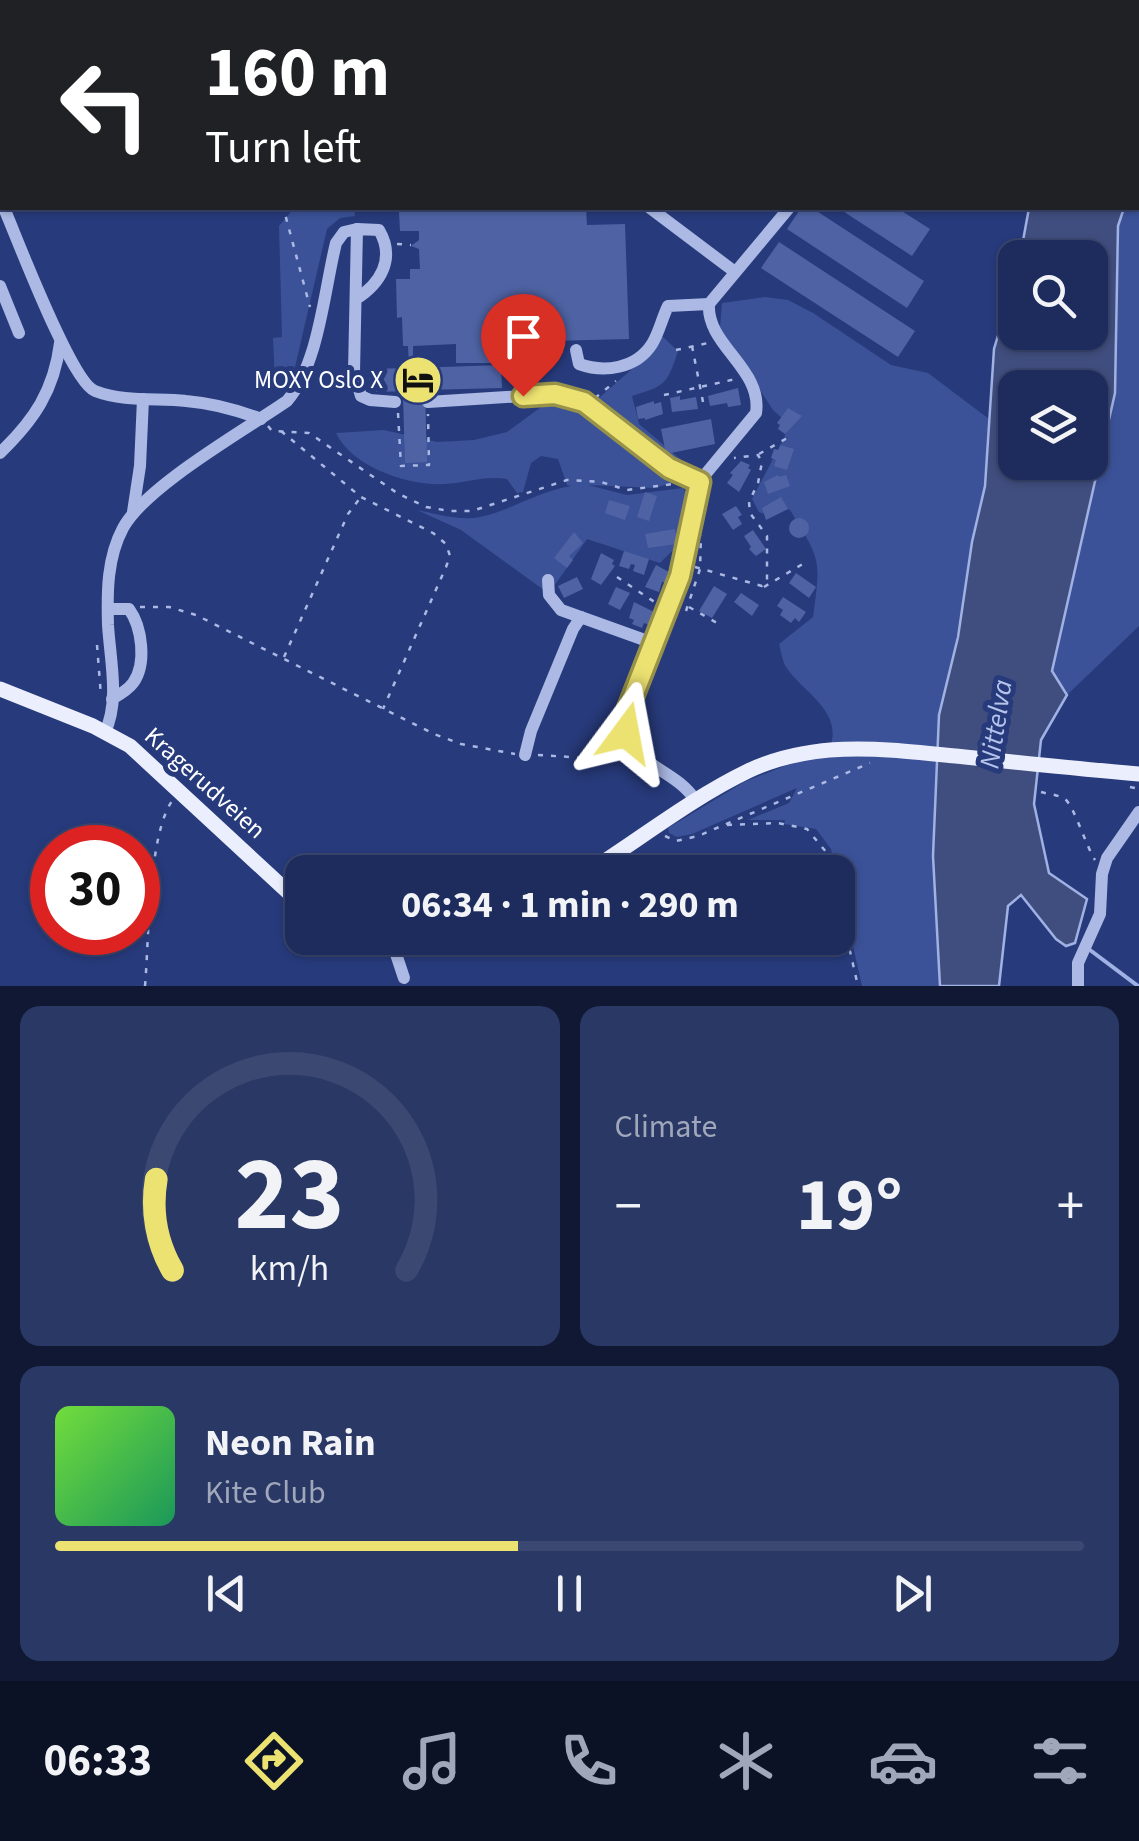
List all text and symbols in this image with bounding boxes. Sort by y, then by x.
text: 160 m [205,23,390,123]
icon: left [40,40,170,170]
text: Turn left [205,116,361,180]
map controls [998,240,1108,480]
button: search [998,240,1108,350]
pin [481,294,566,397]
icon: arrive [496,309,551,364]
hotel icon: MOXY Oslo X [392,354,444,406]
place label: MOXY Oslo X [254,362,383,398]
button: layers [998,370,1108,480]
water label: Nittelva [969,677,1023,771]
position arrow [574,681,678,785]
street label: Kragerudveien [136,719,274,847]
speed limit sign: 30 [30,825,160,955]
text: 06:34 · 1 min · 290 m [401,878,739,932]
text: Climate [615,1104,717,1150]
text: 23 [235,1122,345,1270]
text: 19° [796,1152,903,1259]
text: − [615,1168,642,1246]
text: + [1057,1168,1084,1246]
text: km/h [250,1243,329,1294]
text: Neon Rain [205,1416,376,1470]
text: Kite Club [205,1470,326,1516]
icon: previous [199,1566,254,1621]
icon: pause [542,1566,597,1621]
icon: next [885,1566,940,1621]
icon: directions [239,1726,309,1796]
icon: music [397,1726,467,1796]
icon: phone [554,1726,624,1796]
icon: climate [711,1726,781,1796]
icon: car [868,1726,938,1796]
icon: filters [1025,1726,1095,1796]
text: 06:33 [44,1729,152,1793]

